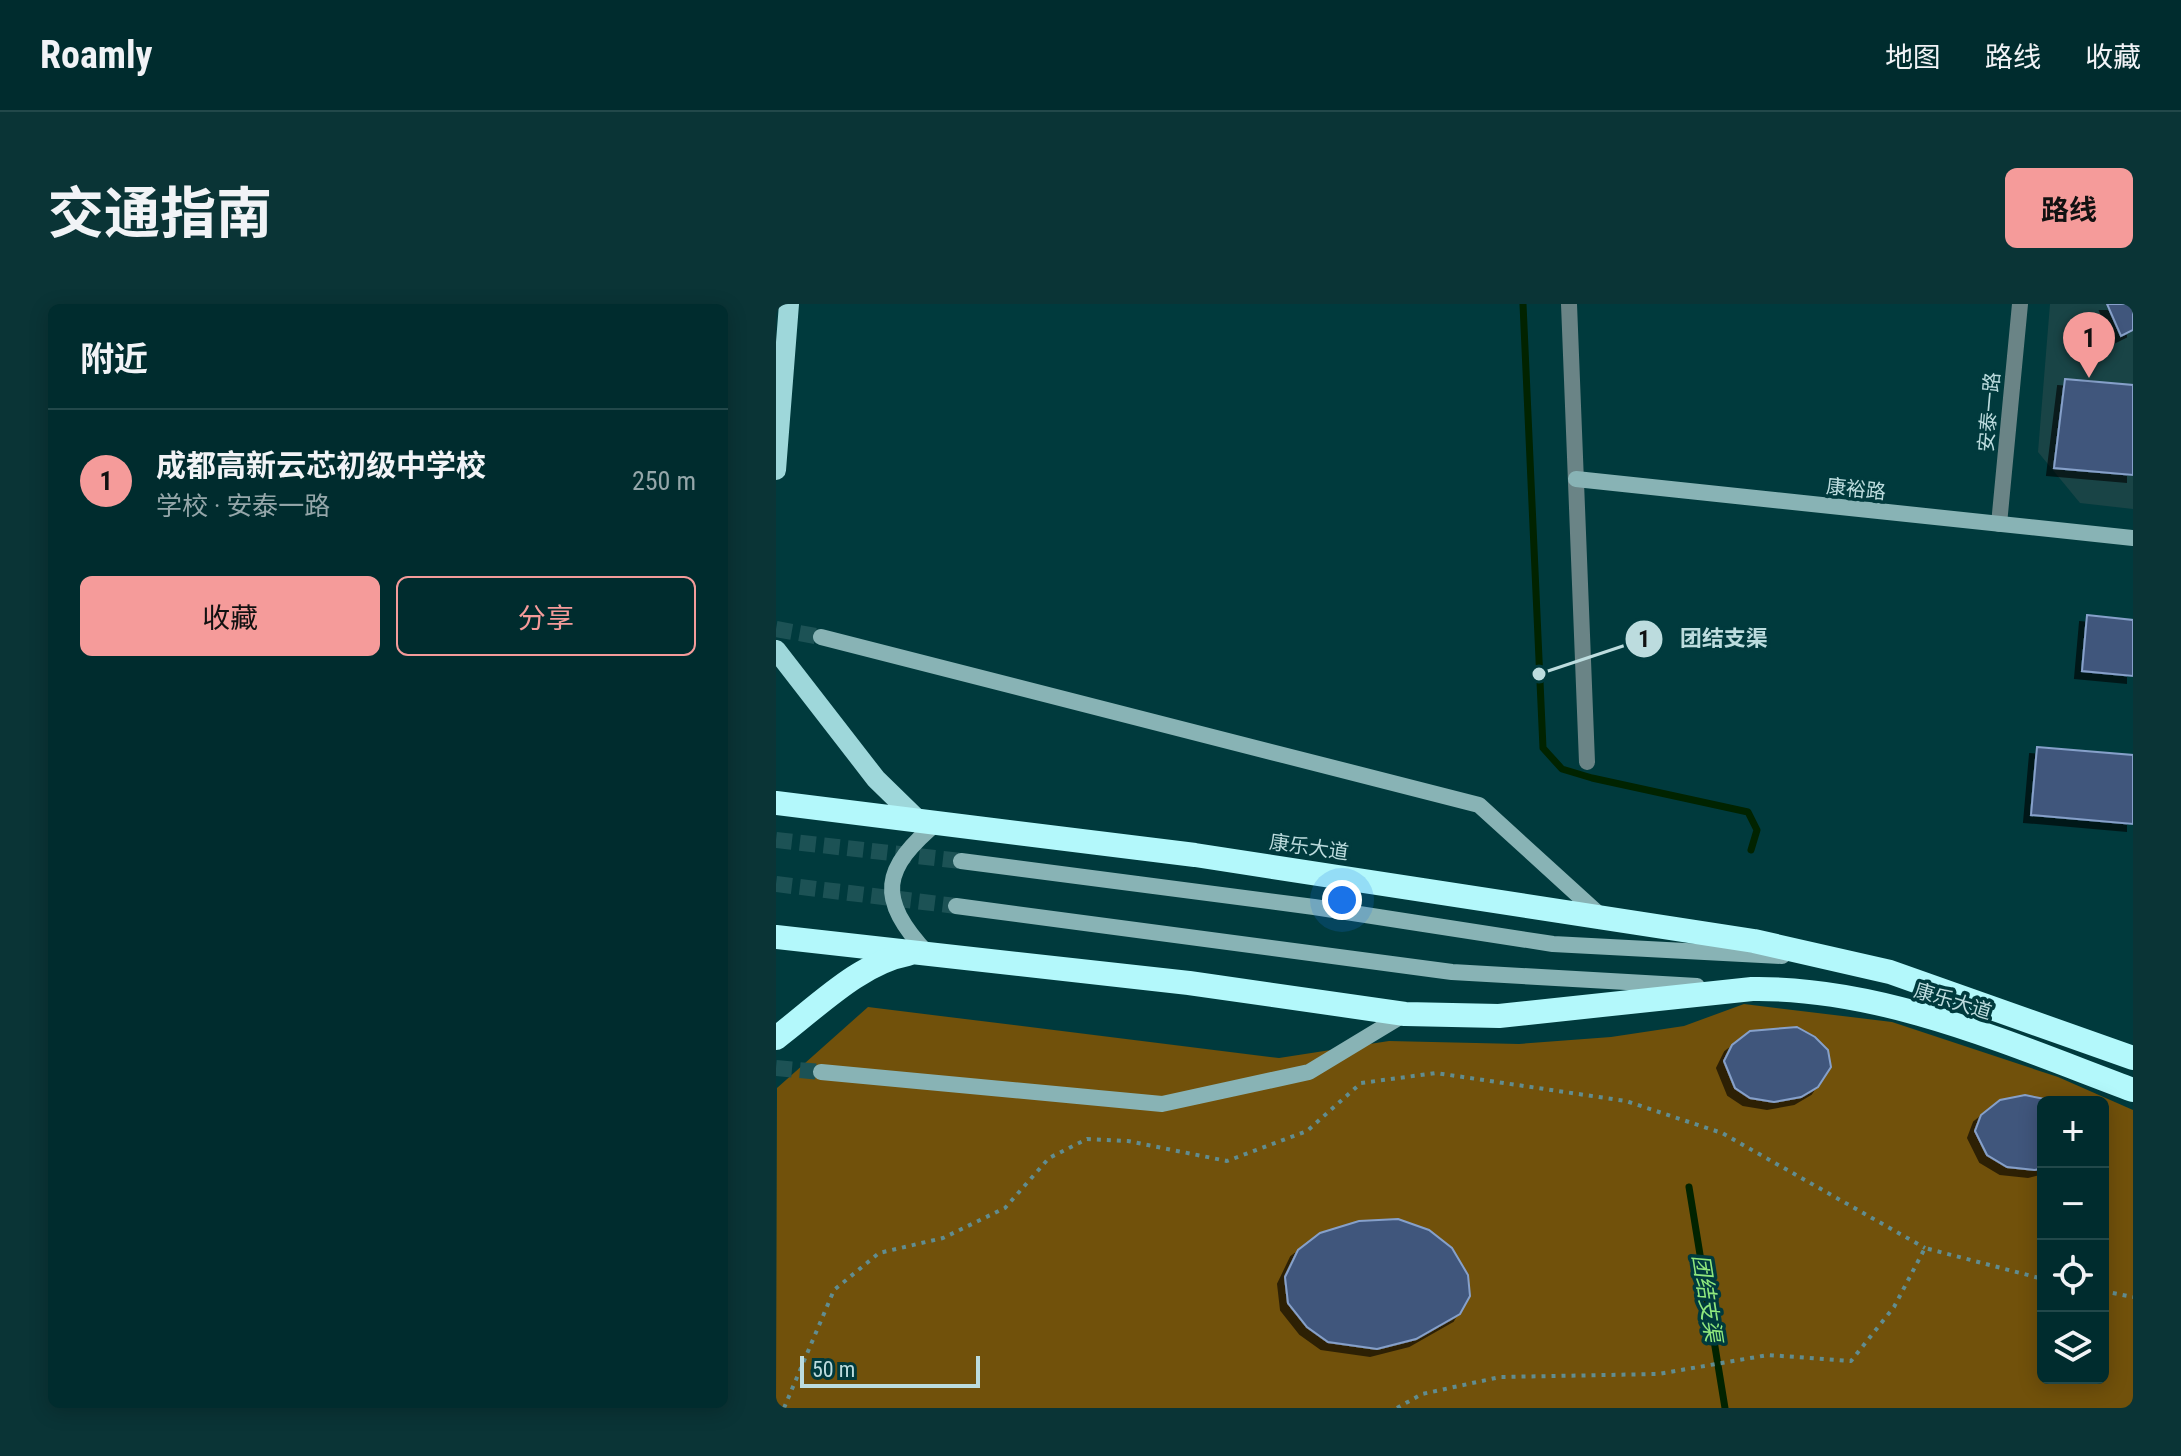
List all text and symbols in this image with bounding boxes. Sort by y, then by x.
text: Roamly [40,33,153,77]
text: 地图 [1885,41,1941,74]
text: 路线 [1985,41,2041,74]
text: 收藏 [2085,41,2141,74]
button: 路线 [2005,168,2133,248]
text: 交通指南 [48,181,272,247]
pin: 1 [2063,312,2115,378]
text: 附近 [80,339,148,379]
street label: 安泰一路 [1974,371,2004,453]
text: 成都高新云芯初级中学校 [156,448,486,483]
text: 1 [99,466,113,496]
text: 250 m [632,466,696,496]
street label: 康裕路 [1825,474,1887,504]
text: 学校 · 安泰一路 [156,491,330,521]
button: 收藏 [80,576,380,656]
button: 分享 [396,576,696,656]
callout: 团结支渠 [1624,616,1784,662]
text: 1 [1638,625,1650,653]
text: 团结支渠 [1680,626,1768,651]
street label: 康乐大道 [1268,830,1350,864]
your location [1322,880,1362,920]
street label: 康乐大道 [1911,978,1995,1024]
map controls [2037,1096,2109,1384]
button: + [2037,1096,2109,1168]
button: − [2037,1168,2109,1240]
button: locate [2037,1240,2109,1312]
water label: 团结支渠 [1688,1253,1727,1346]
button: layers [2037,1312,2109,1384]
scale bar [800,1352,980,1388]
text: 50 m [812,1357,855,1382]

